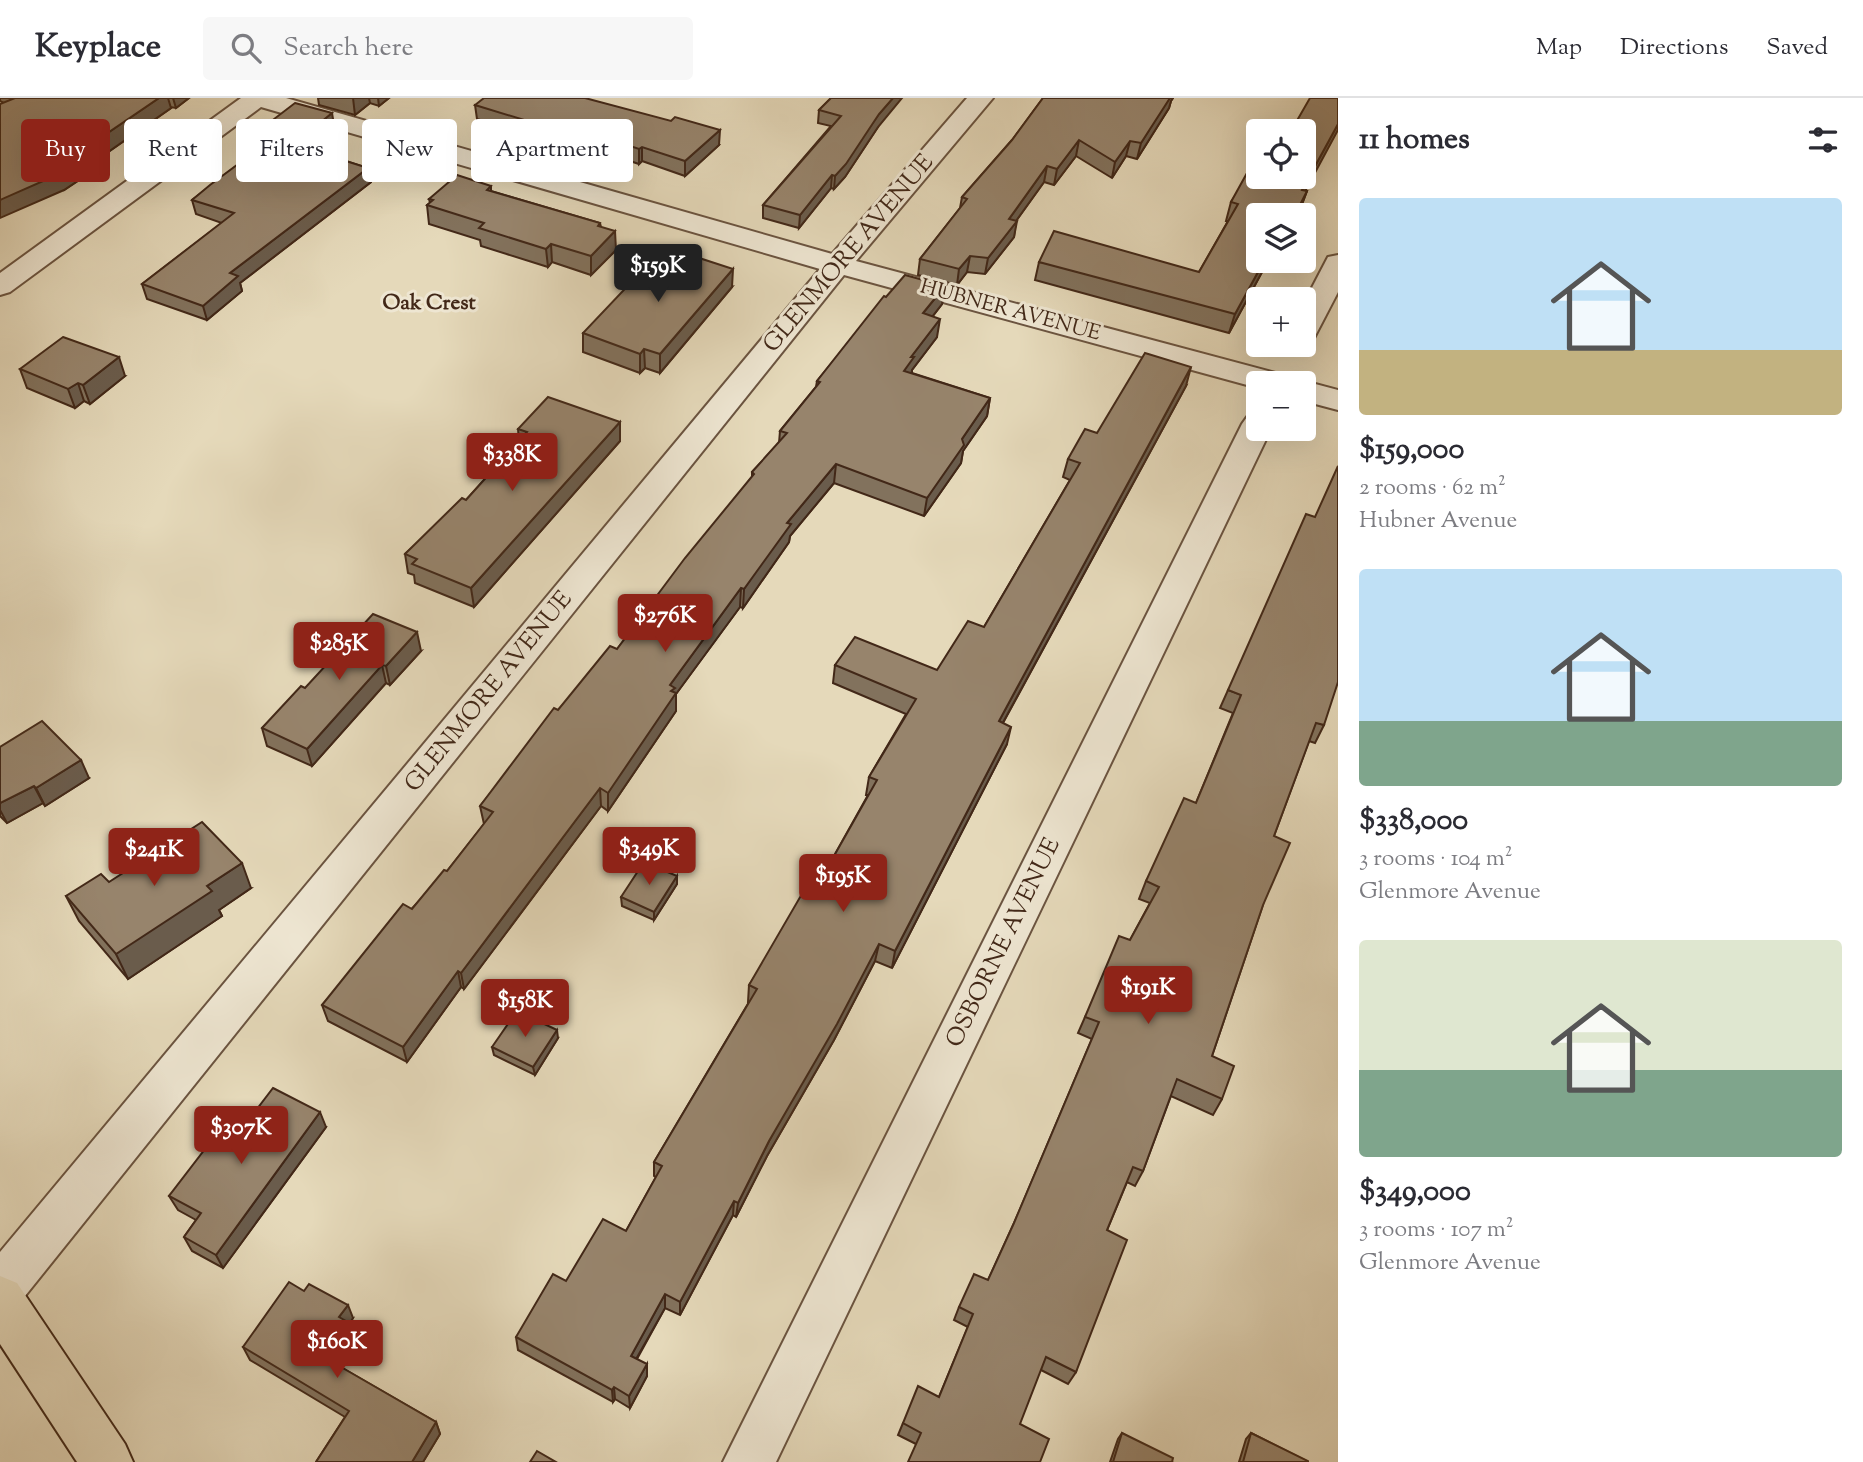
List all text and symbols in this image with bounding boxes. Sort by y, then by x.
search box [203,17,693,80]
text: Keyplace [35,24,161,72]
icon: search [227,29,265,67]
text: Search here [283,30,414,67]
text: Map [1536,31,1582,65]
text: Directions [1620,31,1728,65]
text: Saved [1766,31,1828,65]
chip: Buy [21,119,110,182]
chip: Rent [124,119,222,182]
chip: Filters [236,119,348,182]
chip: New [362,119,457,182]
chip: Apartment [471,119,633,182]
map controls [1246,119,1316,441]
button: locate [1246,119,1316,189]
text: 11 homes [1359,119,1470,162]
icon: filters [1804,121,1842,159]
street label: GLENMORE AVENUE [756,147,943,361]
button: layers [1246,203,1316,273]
icon: home [1538,243,1664,369]
pin: $159K [609,244,707,304]
text: $159K [630,250,686,283]
street label: HUBNER AVENUE [916,272,1104,350]
button: + [1246,287,1316,357]
district label: Oak Crest [382,289,476,319]
button: − [1246,371,1316,441]
text: $159,000 [1359,429,1464,472]
pin: $338K [463,434,561,493]
text: $338K [483,439,542,472]
text: 2 rooms · 62 m² [1359,472,1506,505]
text: Hubner Avenue [1359,505,1517,538]
street label: GLENMORE AVENUE [397,584,581,800]
pin: $276K [616,594,714,654]
text: $276K [634,600,696,633]
icon: home [1538,614,1664,740]
pin: $285K [290,622,388,682]
text: $285K [309,628,369,661]
text: $338,000 [1359,800,1468,843]
pin: $241K [105,828,203,888]
pin: $349K [600,828,698,887]
street label: OSBORNE AVENUE [938,832,1070,1054]
text: $349K [619,833,679,866]
text: $241K [124,834,184,867]
text: 3 rooms · 104 m² [1359,843,1513,876]
pin: $195K [794,854,892,914]
text: $195K [815,860,871,893]
text: Glenmore Avenue [1359,876,1541,909]
pin: $191K [1099,967,1197,1026]
text: $191K [1120,972,1176,1005]
pin: $158K [476,979,574,1039]
text: $158K [497,985,553,1018]
icon: home [1538,985,1664,1111]
pin: $307K [192,1107,290,1166]
text: $307K [210,1112,272,1145]
text: $349,000 [1359,1171,1471,1214]
text: 3 rooms · 107 m² [1359,1214,1514,1247]
text: Glenmore Avenue [1359,1247,1541,1280]
pin: $160K [288,1320,386,1380]
text: $160K [307,1326,367,1359]

